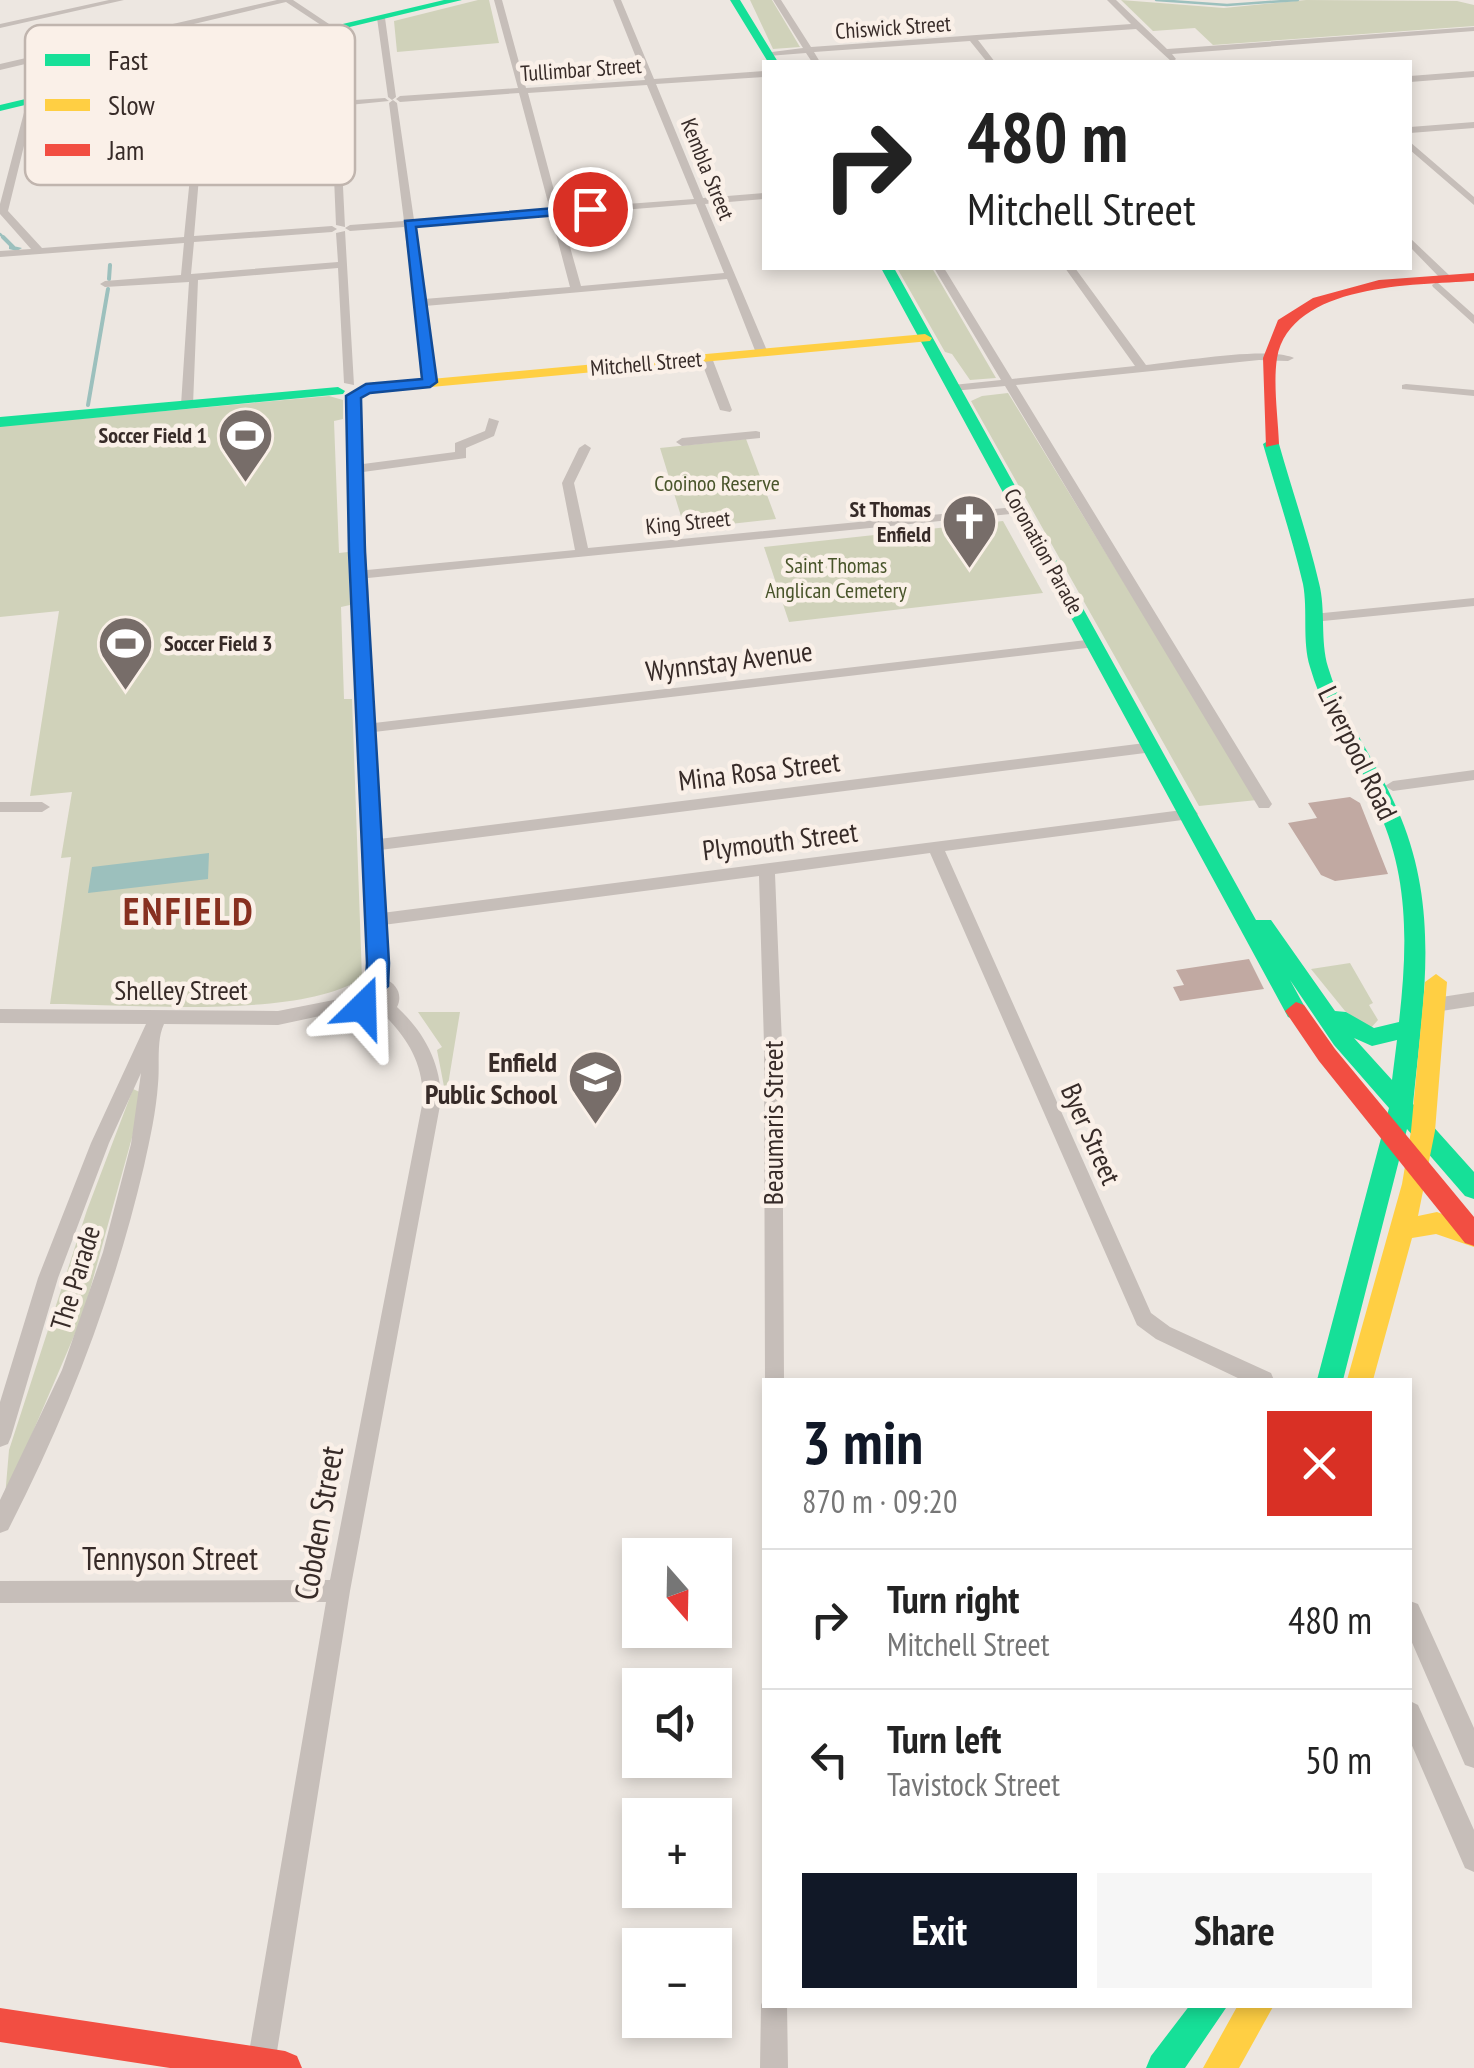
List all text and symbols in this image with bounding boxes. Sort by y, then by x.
street label: Chiswick Street [834,9,952,45]
legend [25,25,355,185]
text: Fast [108,41,148,78]
street label: Tullimbar Street [519,51,643,87]
text: Slow [108,86,155,123]
text: 480 m [967,91,1128,181]
icon: right [802,100,932,230]
street label: Kembla Street [675,114,741,224]
text: Jam [107,131,144,168]
pin [548,167,633,252]
text: Mitchell Street [967,179,1196,237]
icon: arrive [563,182,618,237]
street label: Mitchell Street [589,344,703,382]
sports icon: Soccer Field 1 [216,405,276,484]
place label: Soccer Field 1 [99,421,207,449]
park label: Cooinoo Reserve [654,469,780,497]
street label: Coronation Parade [998,483,1090,619]
church icon: St Thomas Enfield [940,492,1000,571]
place label: St Thomas Enfield [850,495,931,548]
street label: King Street [644,504,732,540]
park label: Saint Thomas Anglican Cemetery [765,551,908,604]
sports icon: Soccer Field 3 [95,613,155,692]
place label: Soccer Field 3 [164,629,272,657]
street label: Wynnstay Avenue [643,632,814,689]
street label: Liverpool Road [1310,680,1407,826]
street label: Mina Rosa Street [676,742,842,799]
street label: Plymouth Street [700,813,860,868]
district label: ENFIELD [123,886,255,935]
position arrow [311,955,415,1059]
street label: Shelley Street [114,971,248,1008]
street label: Beaumaris Street [754,1040,791,1205]
place label: Enfield Public School [425,1043,557,1112]
school or university icon: Enfield Public School [566,1048,626,1127]
street label: Byer Street [1053,1077,1130,1190]
street label: The Parade [41,1221,108,1335]
text: 3 min [802,1403,923,1481]
button: close [1267,1411,1372,1516]
street label: Cobden Street [284,1442,352,1603]
text: 870 m · 09:20 [802,1480,957,1522]
street label: Tennyson Street [82,1537,258,1579]
north arrow [622,1538,732,1648]
map controls [622,1538,732,2038]
text: Turn right [887,1574,1019,1623]
icon: right [802,1592,857,1647]
text: 480 m [1288,1595,1372,1644]
text: Mitchell Street [887,1623,1050,1665]
button: sound [622,1668,732,1778]
text: Turn left [887,1714,1001,1763]
icon: left [802,1732,857,1787]
text: 50 m [1305,1735,1372,1784]
text: Tavistock Street [887,1763,1060,1805]
button: + [622,1798,732,1908]
button: Exit [802,1873,1077,1988]
button: Share [1097,1873,1372,1988]
button: − [622,1928,732,2038]

